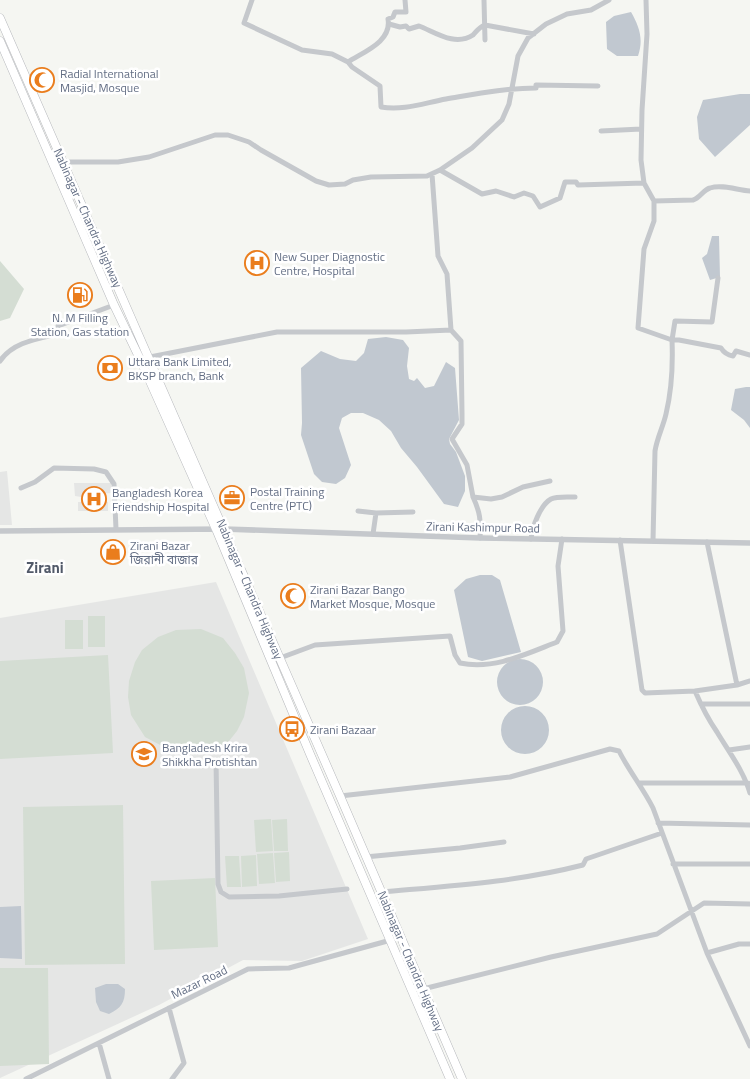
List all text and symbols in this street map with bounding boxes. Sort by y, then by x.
place label: Radial International Masjid, Mosque [60,64,158,97]
mosque icon: Radial International Masjid, Mosque [29,67,55,93]
street label: Nabinagar - Chandra Highway [49,145,127,291]
place label: New Super Diagnostic Centre, Hospital [274,247,385,280]
hospital icon: New Super Diagnostic Centre, Hospital [244,250,270,276]
fuel station icon: N. M Filling Station, Gas station [67,282,93,308]
place label: N. M Filling Station, Gas station [31,308,129,341]
place label: Uttara Bank Limited, BKSP branch, Bank [128,352,232,385]
bank icon: Uttara Bank Limited, BKSP branch, Bank [97,355,123,381]
place label: Postal Training Centre (PTC) [250,482,324,515]
place label: Bangladesh Korea Friendship Hospital [112,483,209,516]
office icon: Postal Training Centre (PTC) [219,485,245,511]
hospital icon: Bangladesh Korea Friendship Hospital [81,486,107,512]
street label: Nabinagar - Chandra Highway [212,516,288,662]
street label: Zirani Kashimpur Road [426,517,540,537]
place label: Zirani Bazar জিরানী বাজার [129,536,199,569]
shop icon: Zirani Bazar জিরানী বাজার [100,539,126,565]
district label: Zirani [26,556,64,579]
place label: Zirani Bazar Bango Market Mosque, Mosque [310,580,435,613]
mosque icon: Zirani Bazar Bango Market Mosque, Mosque [280,583,306,609]
bus stop icon: Zirani Bazaar [279,716,305,742]
place label: Zirani Bazaar [310,720,376,739]
place label: Bangladesh Krira Shikkha Protishtan [162,738,257,771]
school or university icon: Bangladesh Krira Shikkha Protishtan [131,741,157,767]
street label: Nabinagar - Chandra Highway [373,888,449,1034]
street label: Mazar Road [168,960,230,1004]

